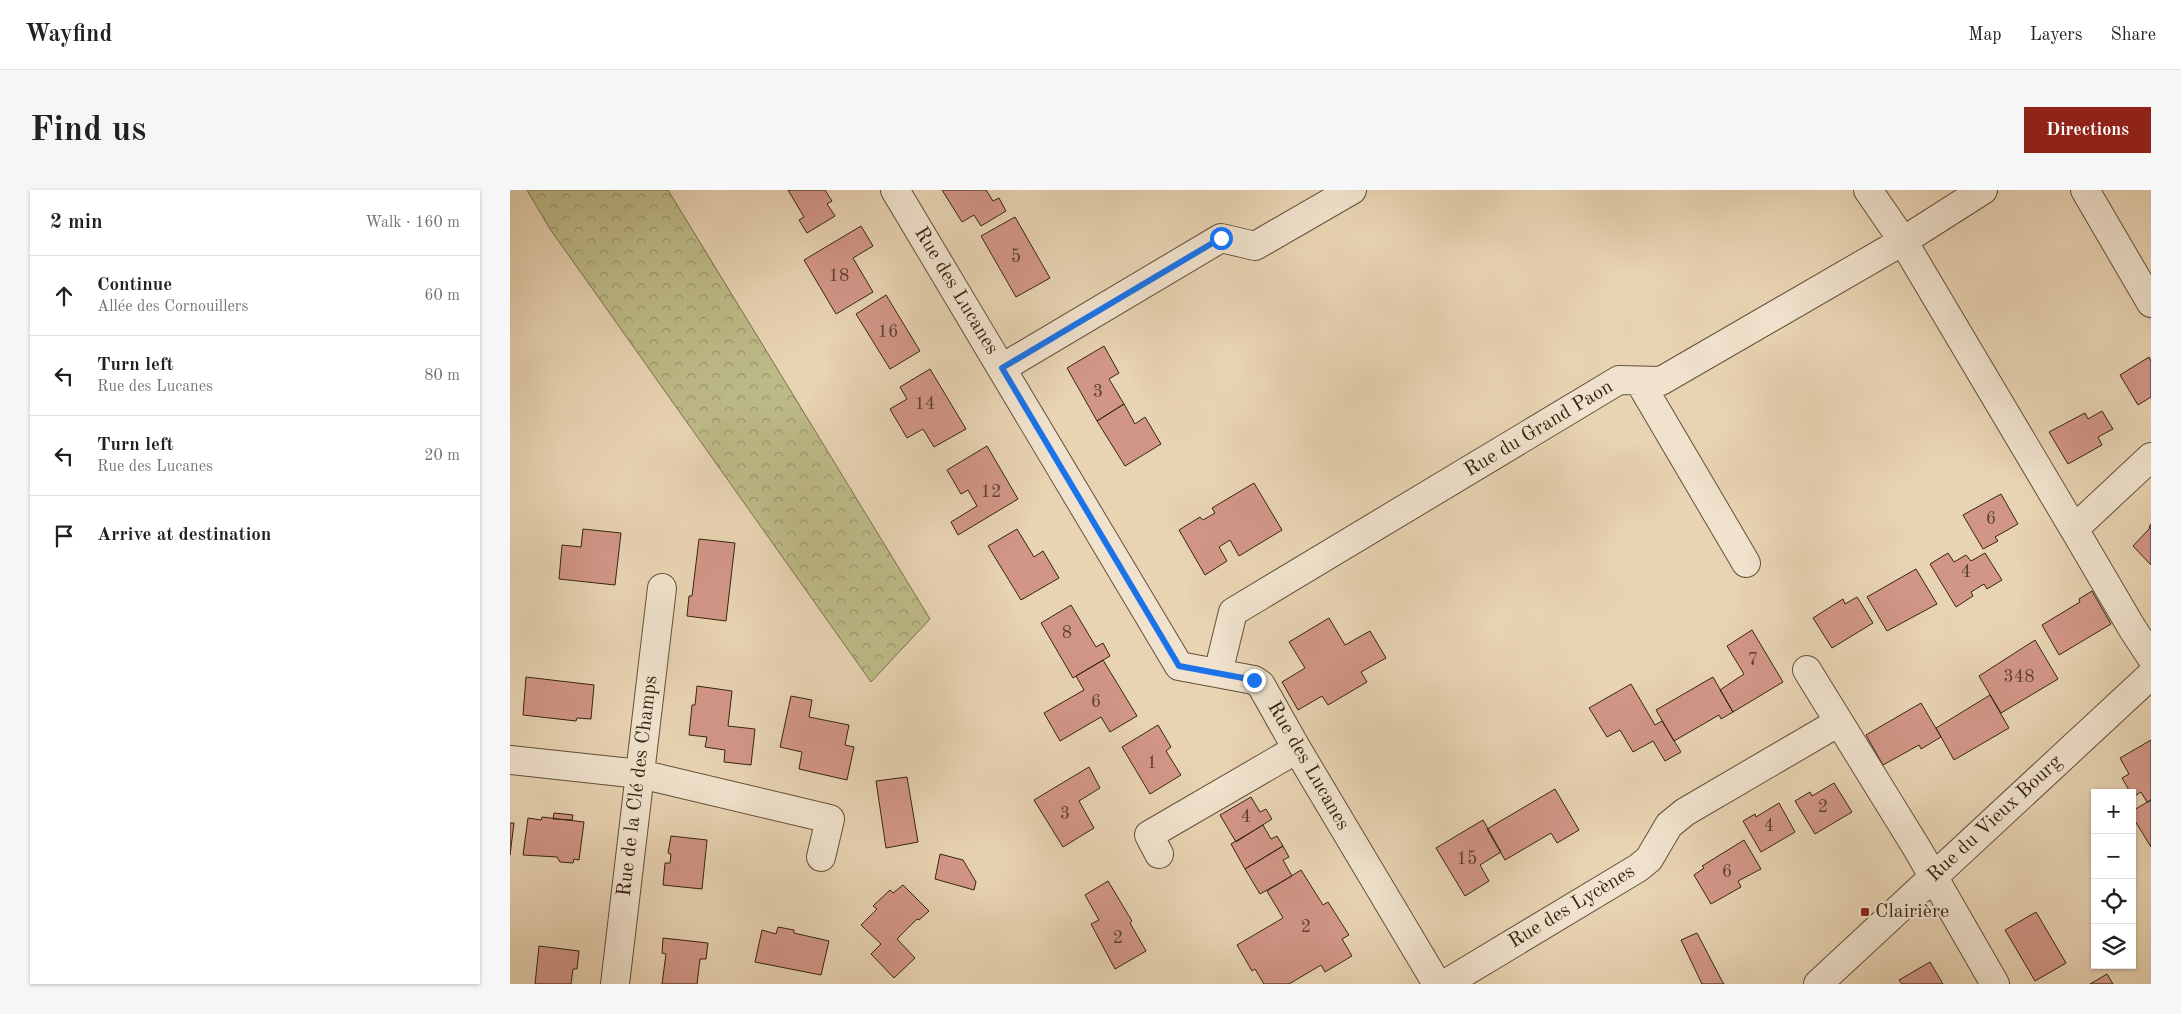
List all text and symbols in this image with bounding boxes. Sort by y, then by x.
text: Wayfind [25,23,112,47]
text: Map [1968,26,2002,44]
text: Layers [2030,26,2082,44]
text: Share [2110,26,2156,44]
button: Directions [2024,107,2151,153]
text: Find us [30,113,146,148]
text: 2 min [50,212,103,233]
text: Walk · 160 m [365,215,460,231]
street label: Rue des Lucanes [910,224,1002,358]
route start [1210,227,1233,250]
house number: 5 [1011,248,1021,266]
house number: 18 [829,267,849,285]
text: Continue [97,276,172,295]
icon: ahead [50,282,78,310]
text: 60 m [424,288,460,304]
text: Allée des Cornouillers [97,299,248,315]
house number: 16 [878,323,898,341]
text: Turn left [97,356,174,375]
icon: left [50,362,78,390]
text: 80 m [424,368,460,384]
street label: Rue du Grand Paon [1461,377,1617,481]
text: Rue des Lucanes [97,379,213,395]
house number: 3 [1093,383,1103,401]
house number: 14 [915,395,935,413]
text: Turn left [97,436,174,455]
icon: left [50,442,78,470]
text: 20 m [424,448,460,464]
text: Rue des Lucanes [97,459,213,475]
house number: 12 [981,483,1001,501]
house number: 6 [1986,510,1996,528]
icon: arrive [50,522,78,550]
text: Arrive at destination [97,526,271,545]
house number: 4 [1961,563,1971,581]
house number: 8 [1062,624,1072,642]
house number: 7 [1748,651,1758,669]
house number: 348 [2003,668,2035,686]
route end [1243,669,1266,692]
street label: Rue de la Clé des Champs [615,674,661,898]
house number: 6 [1091,693,1101,711]
street label: Rue des Lucanes [1263,698,1353,834]
street label: Rue du Vieux Bourg [1924,752,2066,886]
house number: 1 [1147,754,1157,772]
map controls [2091,789,2136,969]
button: + [2091,789,2136,834]
house number: 2 [1818,798,1828,816]
house number: 3 [1060,805,1070,823]
house number: 4 [1241,808,1251,826]
house number: 4 [1764,817,1774,835]
button: − [2091,834,2136,879]
house number: 15 [1457,850,1477,868]
street label: Rue des Lycènes [1505,862,1639,952]
house number: 6 [1722,863,1732,881]
button: locate [2091,879,2136,924]
place label: Clairière [1875,902,1949,922]
marker: Clairière [1859,906,1871,918]
house number: 2 [1301,918,1311,936]
button: layers [2091,924,2136,969]
house number: 2 [1113,929,1123,947]

